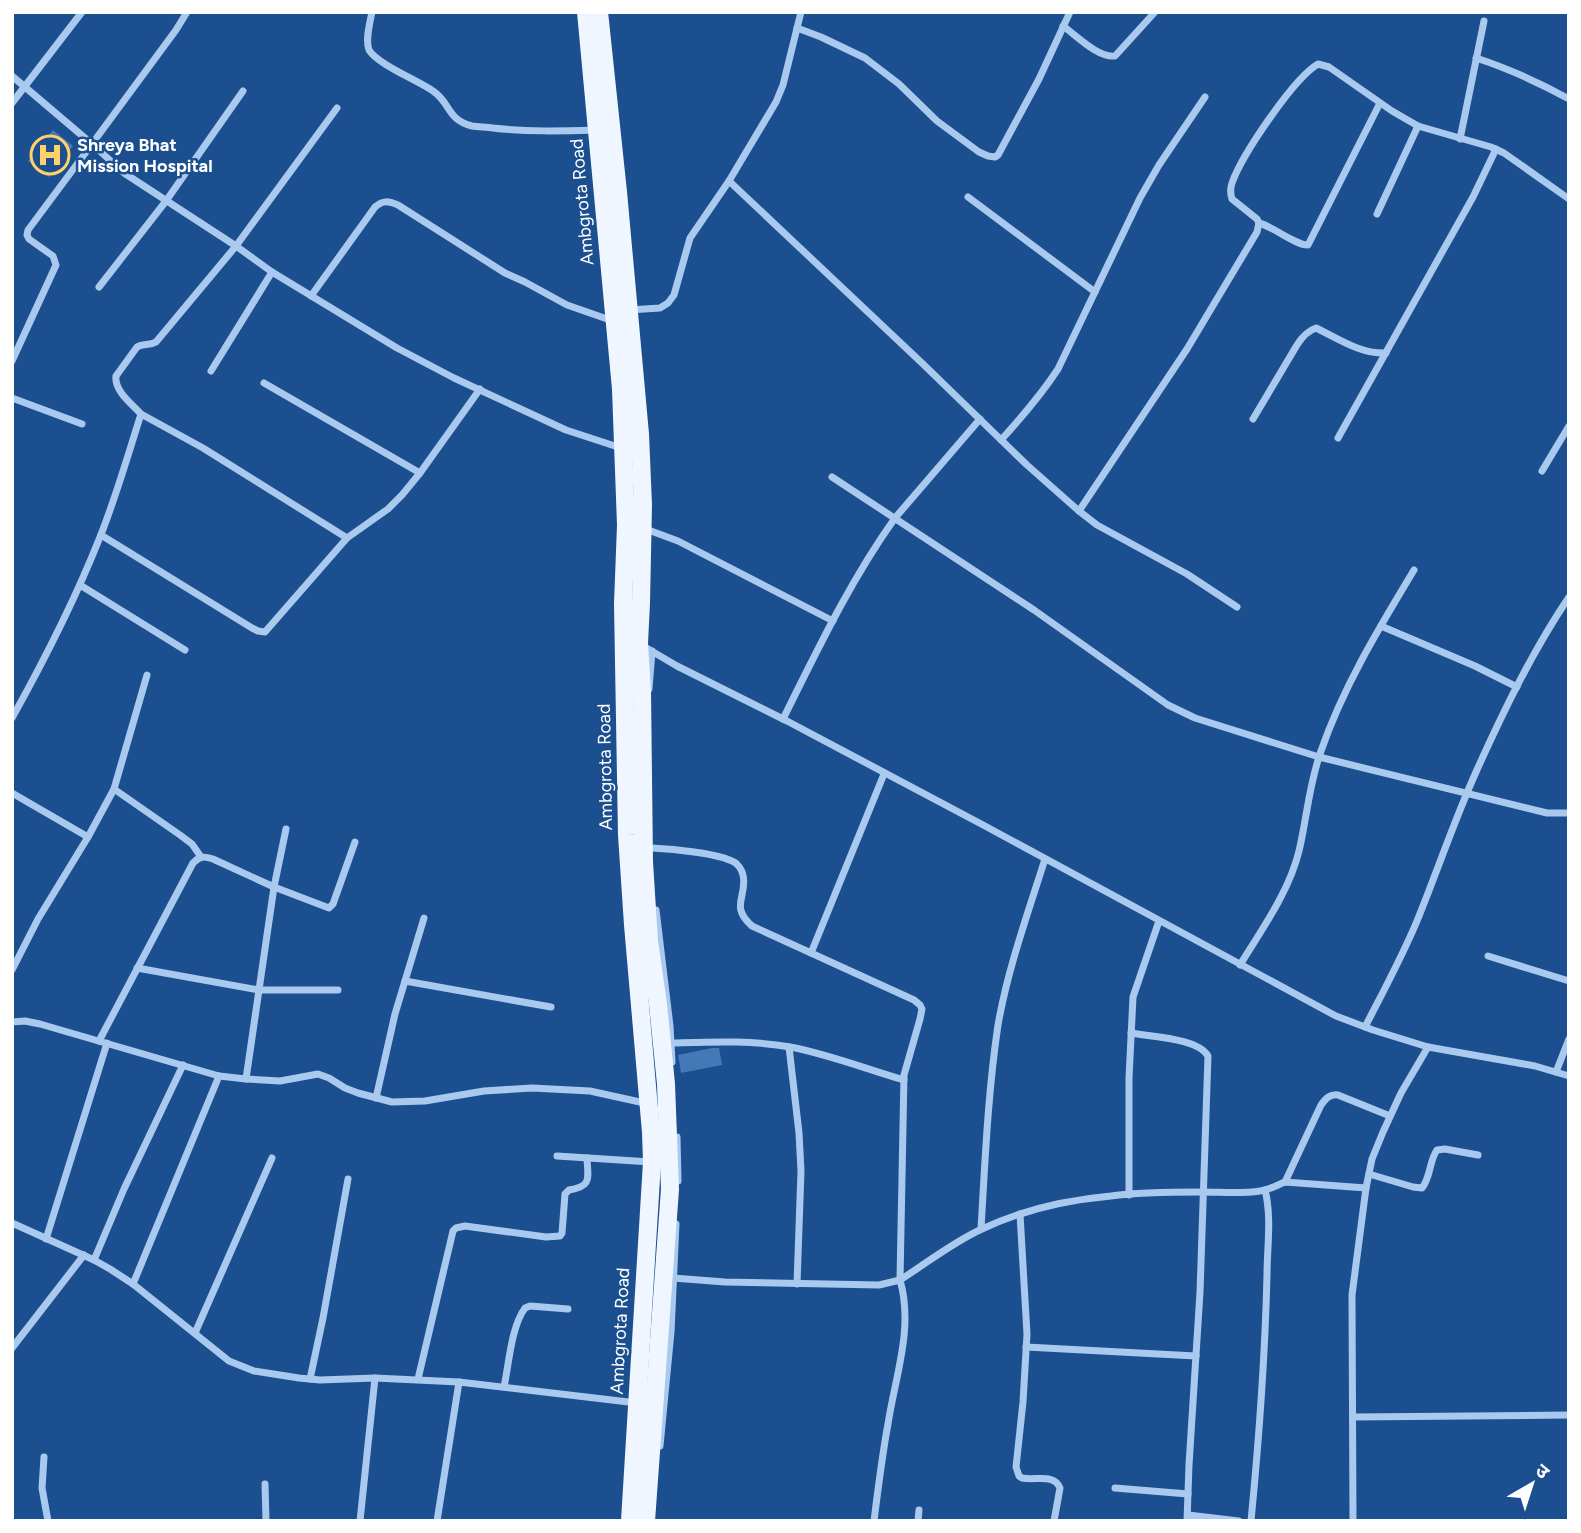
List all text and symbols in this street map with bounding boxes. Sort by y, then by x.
hospital icon: Shreya Bhat Mission Hospital [29,134,71,176]
place label: Shreya Bhat Mission Hospital [77,134,213,177]
street label: Ambgrota Road [566,138,598,266]
street label: Ambgrota Road [593,703,617,831]
street label: Ambgrota Road [606,1267,634,1395]
north arrow [1497,1449,1567,1519]
text: उ [1531,1459,1555,1484]

